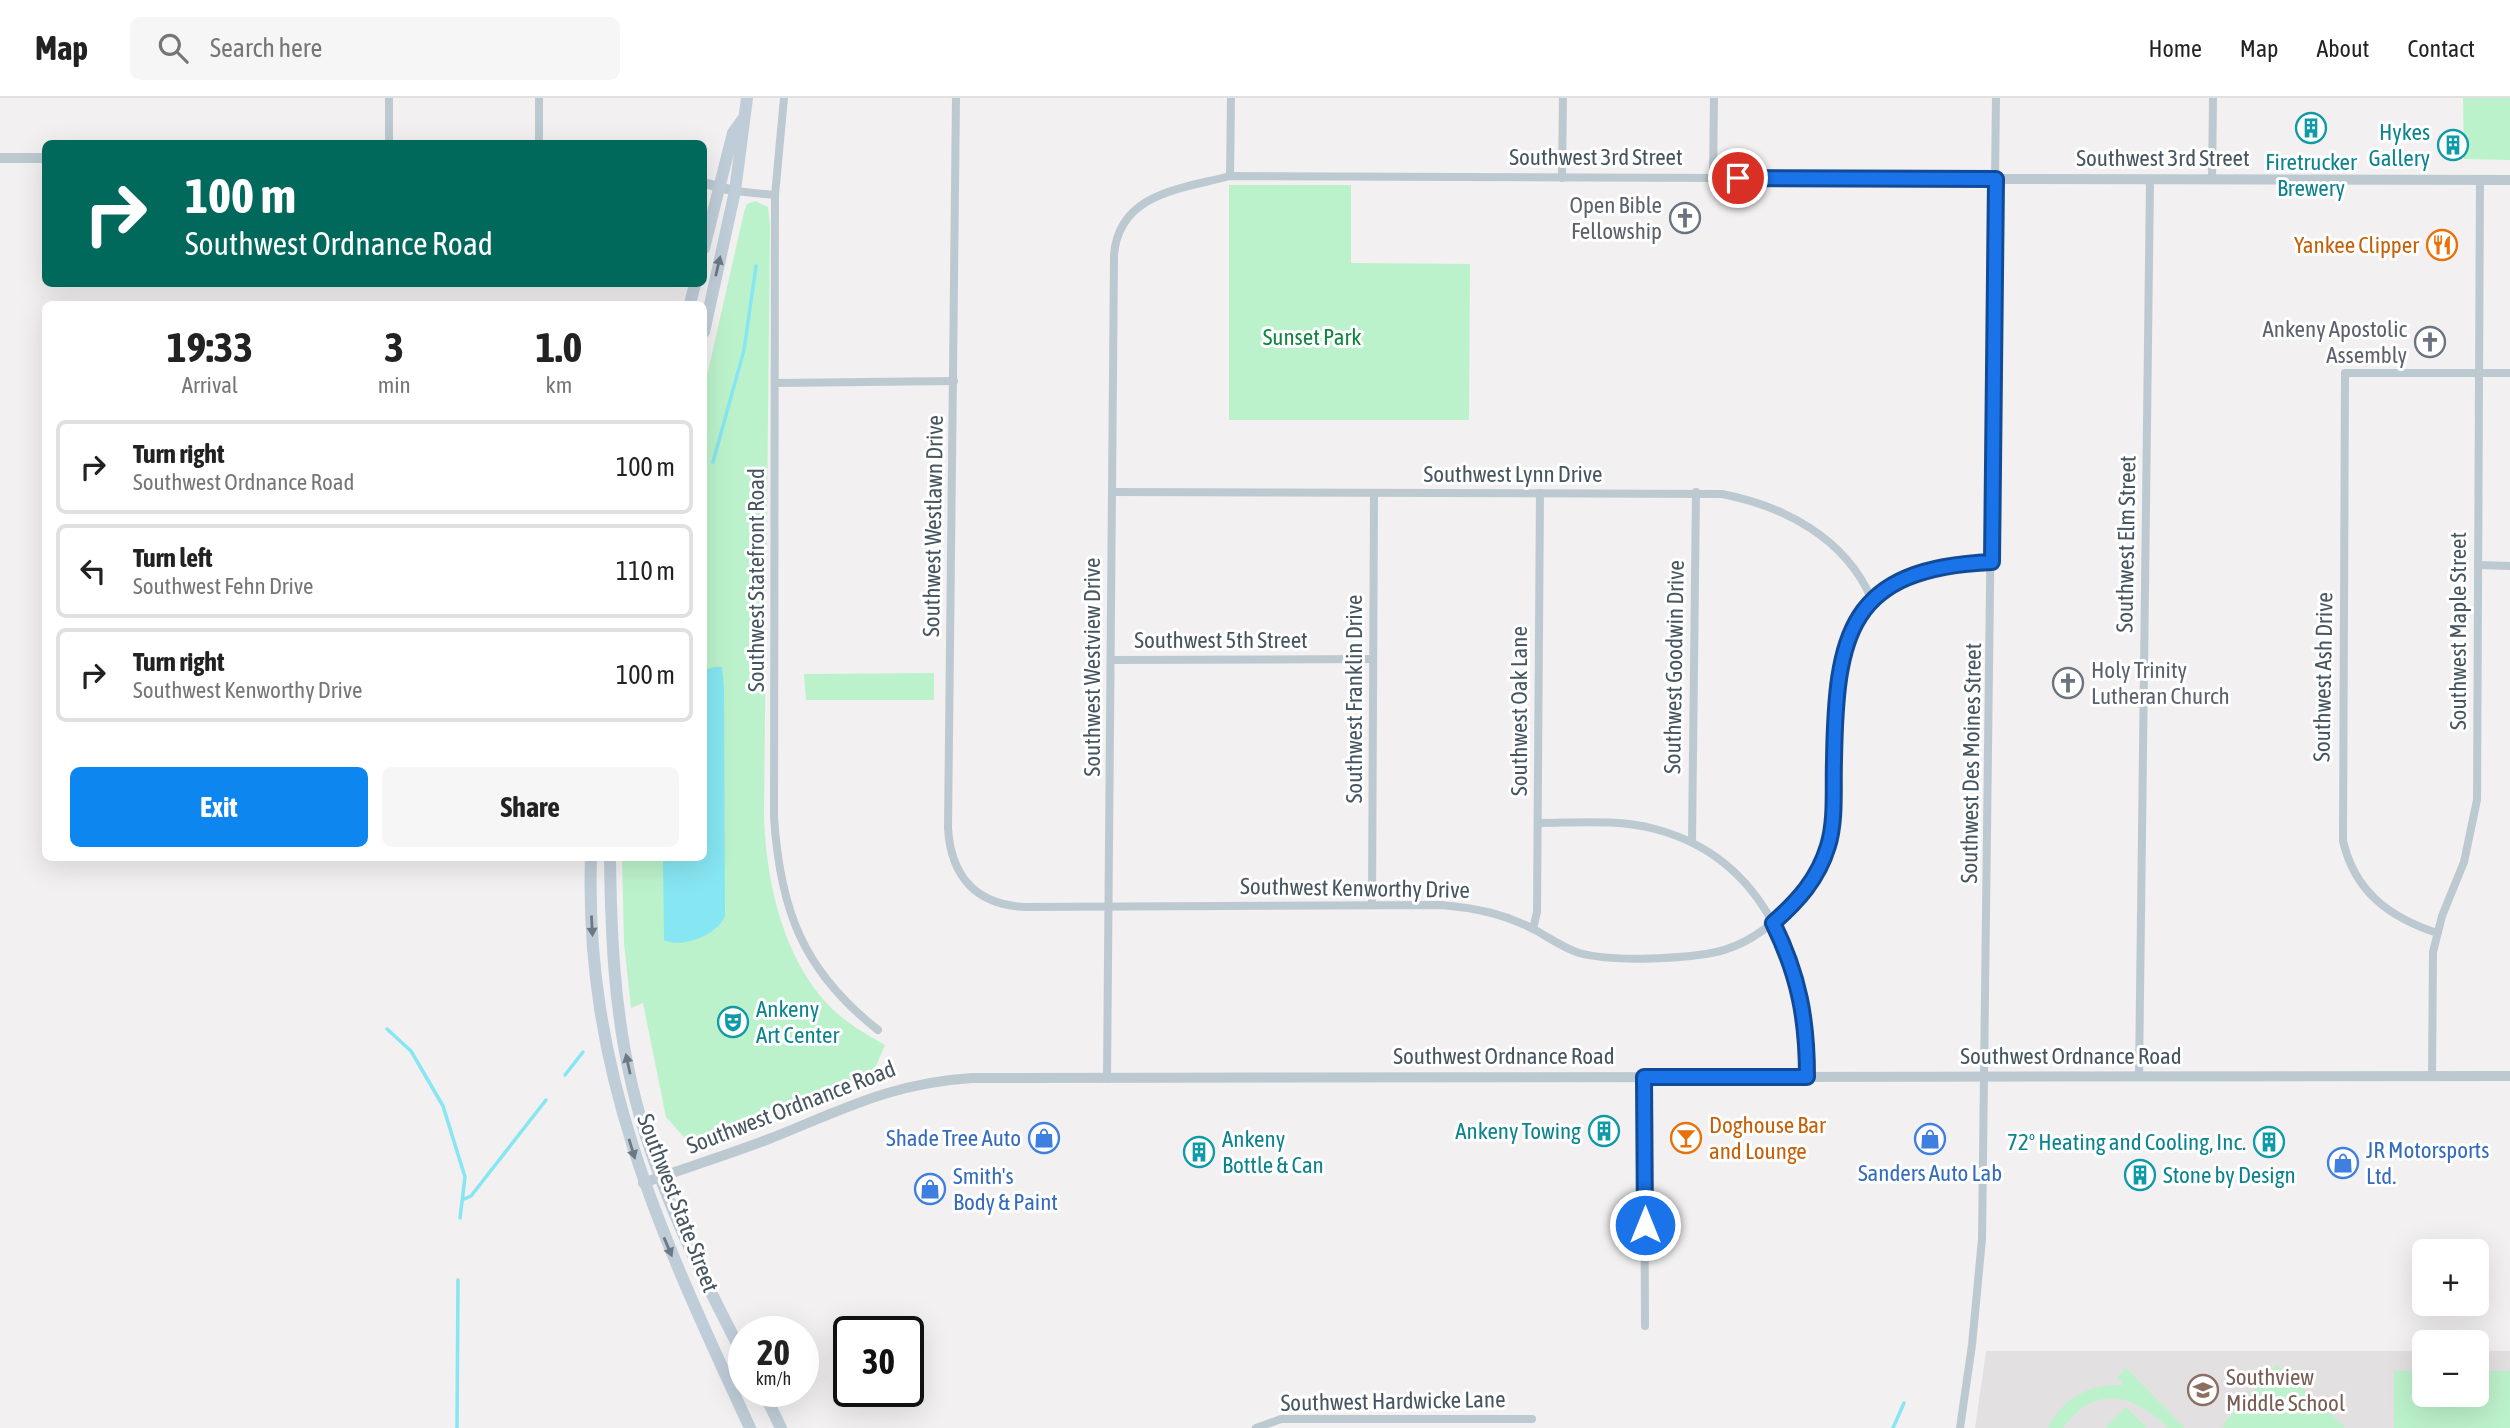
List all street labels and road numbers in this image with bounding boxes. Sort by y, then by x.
street label: Southwest 3rd Street [1509,144,1683,170]
street label: Southwest 3rd Street [2076,145,2250,171]
street label: Southwest Westlawn Drive [918,415,948,637]
street label: Southwest Elm Street [2111,455,2141,633]
street label: Southwest Lynn Drive [1424,461,1603,487]
street label: Southwest Statefront Road [743,468,769,692]
street label: Southwest Maple Street [2445,532,2471,730]
street label: Southwest Westview Drive [1079,558,1105,776]
street label: Southwest Goodwin Drive [1659,560,1689,774]
street label: Southwest Ash Drive [2309,592,2337,762]
street label: Southwest Franklin Drive [1341,595,1367,803]
street label: Southwest Oak Lane [1506,626,1532,796]
street label: Southwest 5th Street [1134,627,1308,653]
street label: Southwest Des Moines Street [1956,642,1986,884]
street label: Southwest Kenworthy Drive [1240,873,1470,903]
street label: Southwest Ordnance Road [1393,1043,1615,1069]
street label: Southwest Ordnance Road [1960,1043,2182,1069]
street label: Southwest Ordnance Road [683,1055,899,1159]
street label: Southwest State Street [632,1110,724,1296]
street label: Southwest Hardwicke Lane [1280,1386,1506,1416]

